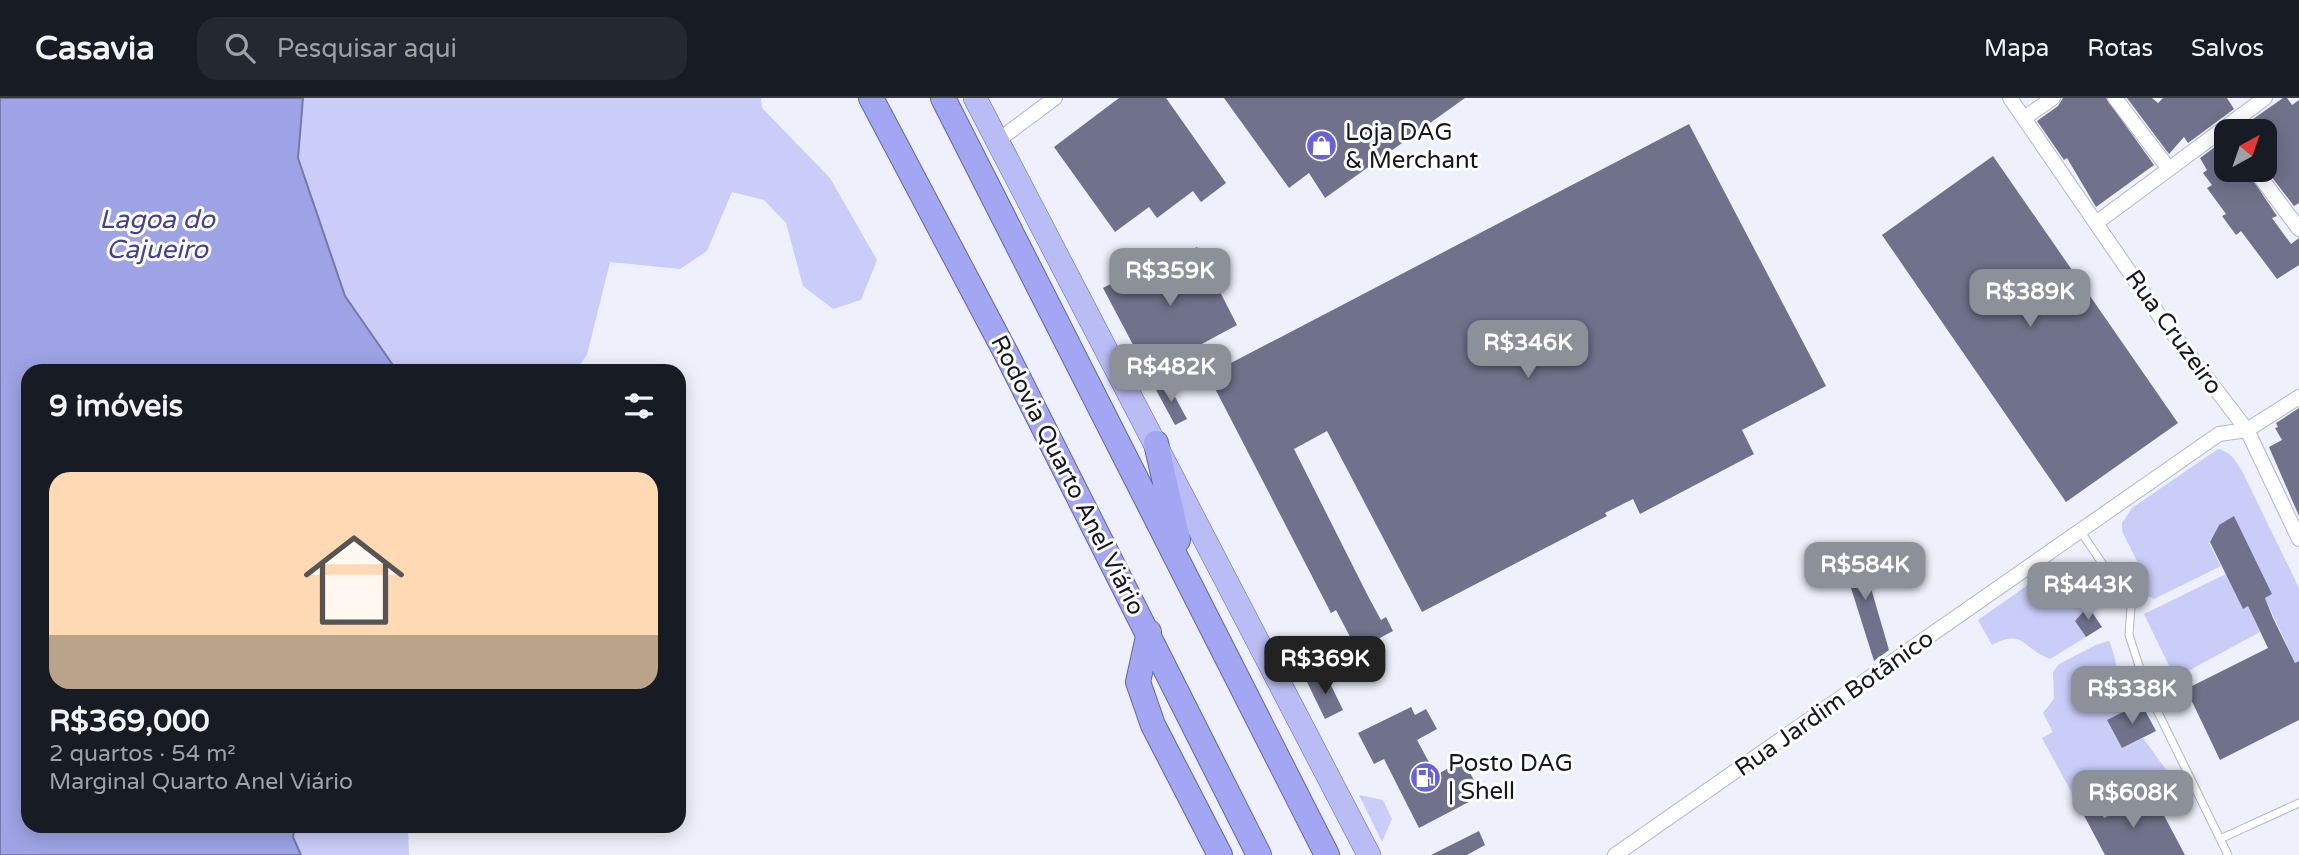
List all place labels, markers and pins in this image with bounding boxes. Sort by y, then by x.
place label: Loja DAG & Merchant [1345,118,1478,175]
shop icon: Loja DAG & Merchant [1305,129,1339,163]
pin: R$359K [1113,248,1227,308]
pin: R$389K [1973,270,2087,329]
pin: R$346K [1471,320,1585,380]
pin: R$482K [1114,344,1228,404]
pin: R$584K [1808,542,1922,602]
pin: R$443K [2031,562,2145,622]
pin: R$369K [1268,636,1382,696]
pin: R$338K [2075,666,2189,726]
place label: Posto DAG | Shell [1448,749,1573,806]
fuel station icon: Posto DAG | Shell [1408,760,1442,794]
pin: R$608K [2076,770,2190,830]

